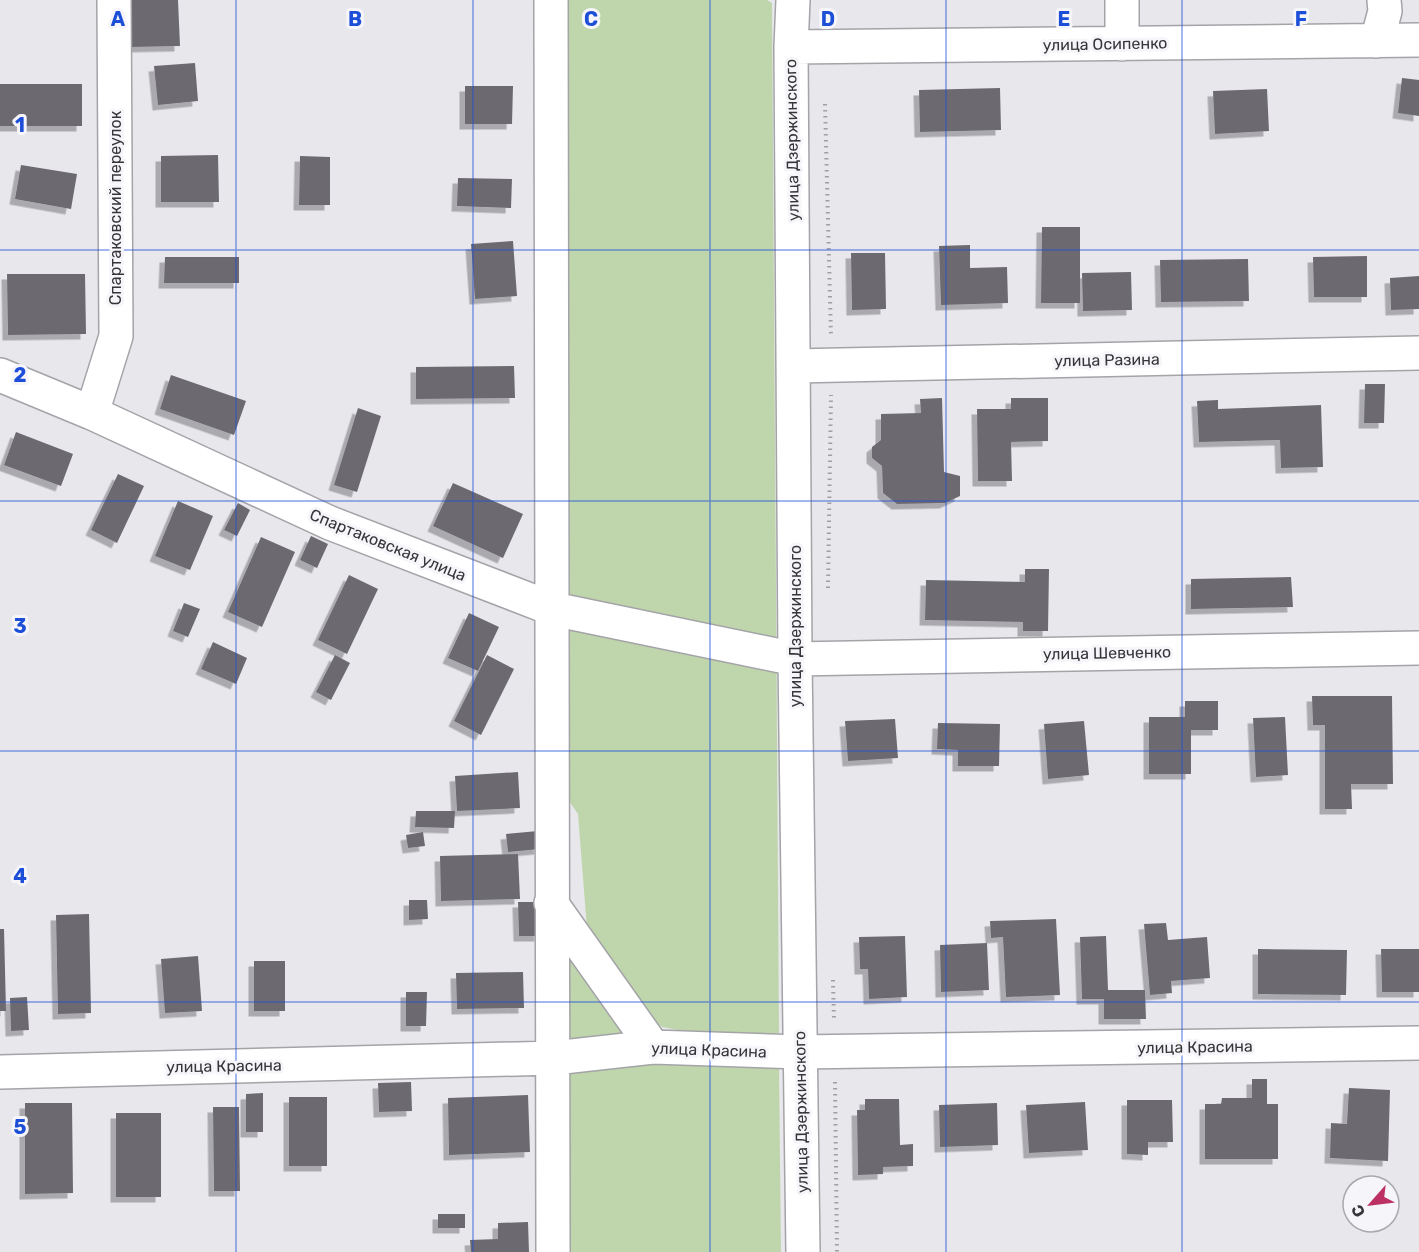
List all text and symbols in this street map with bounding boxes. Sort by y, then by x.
text: A [111,7,126,31]
text: B [348,7,362,31]
text: C [584,7,598,31]
text: D [821,7,835,31]
text: E [1058,7,1070,31]
text: F [1295,7,1307,31]
street label: улица Осипенко [1042,33,1168,55]
street label: улица Дзержинского [781,59,803,221]
street label: Спартаковский переулок [106,110,125,305]
text: 1 [15,113,25,137]
street label: улица Разина [1054,350,1160,370]
text: 2 [14,363,27,387]
street label: Спартаковская улица [307,505,469,585]
street label: улица Дзержинского [786,545,805,707]
text: 3 [13,614,27,638]
street label: улица Шевченко [1043,642,1171,664]
text: 4 [13,864,27,888]
street label: улица Дзержинского [790,1031,812,1193]
street label: улица Красина [1137,1036,1253,1058]
street label: улица Красина [651,1038,767,1062]
street label: улица Красина [166,1055,282,1077]
text: 5 [14,1115,27,1139]
north arrow [1341,1174,1401,1234]
text: С [1347,1201,1369,1220]

